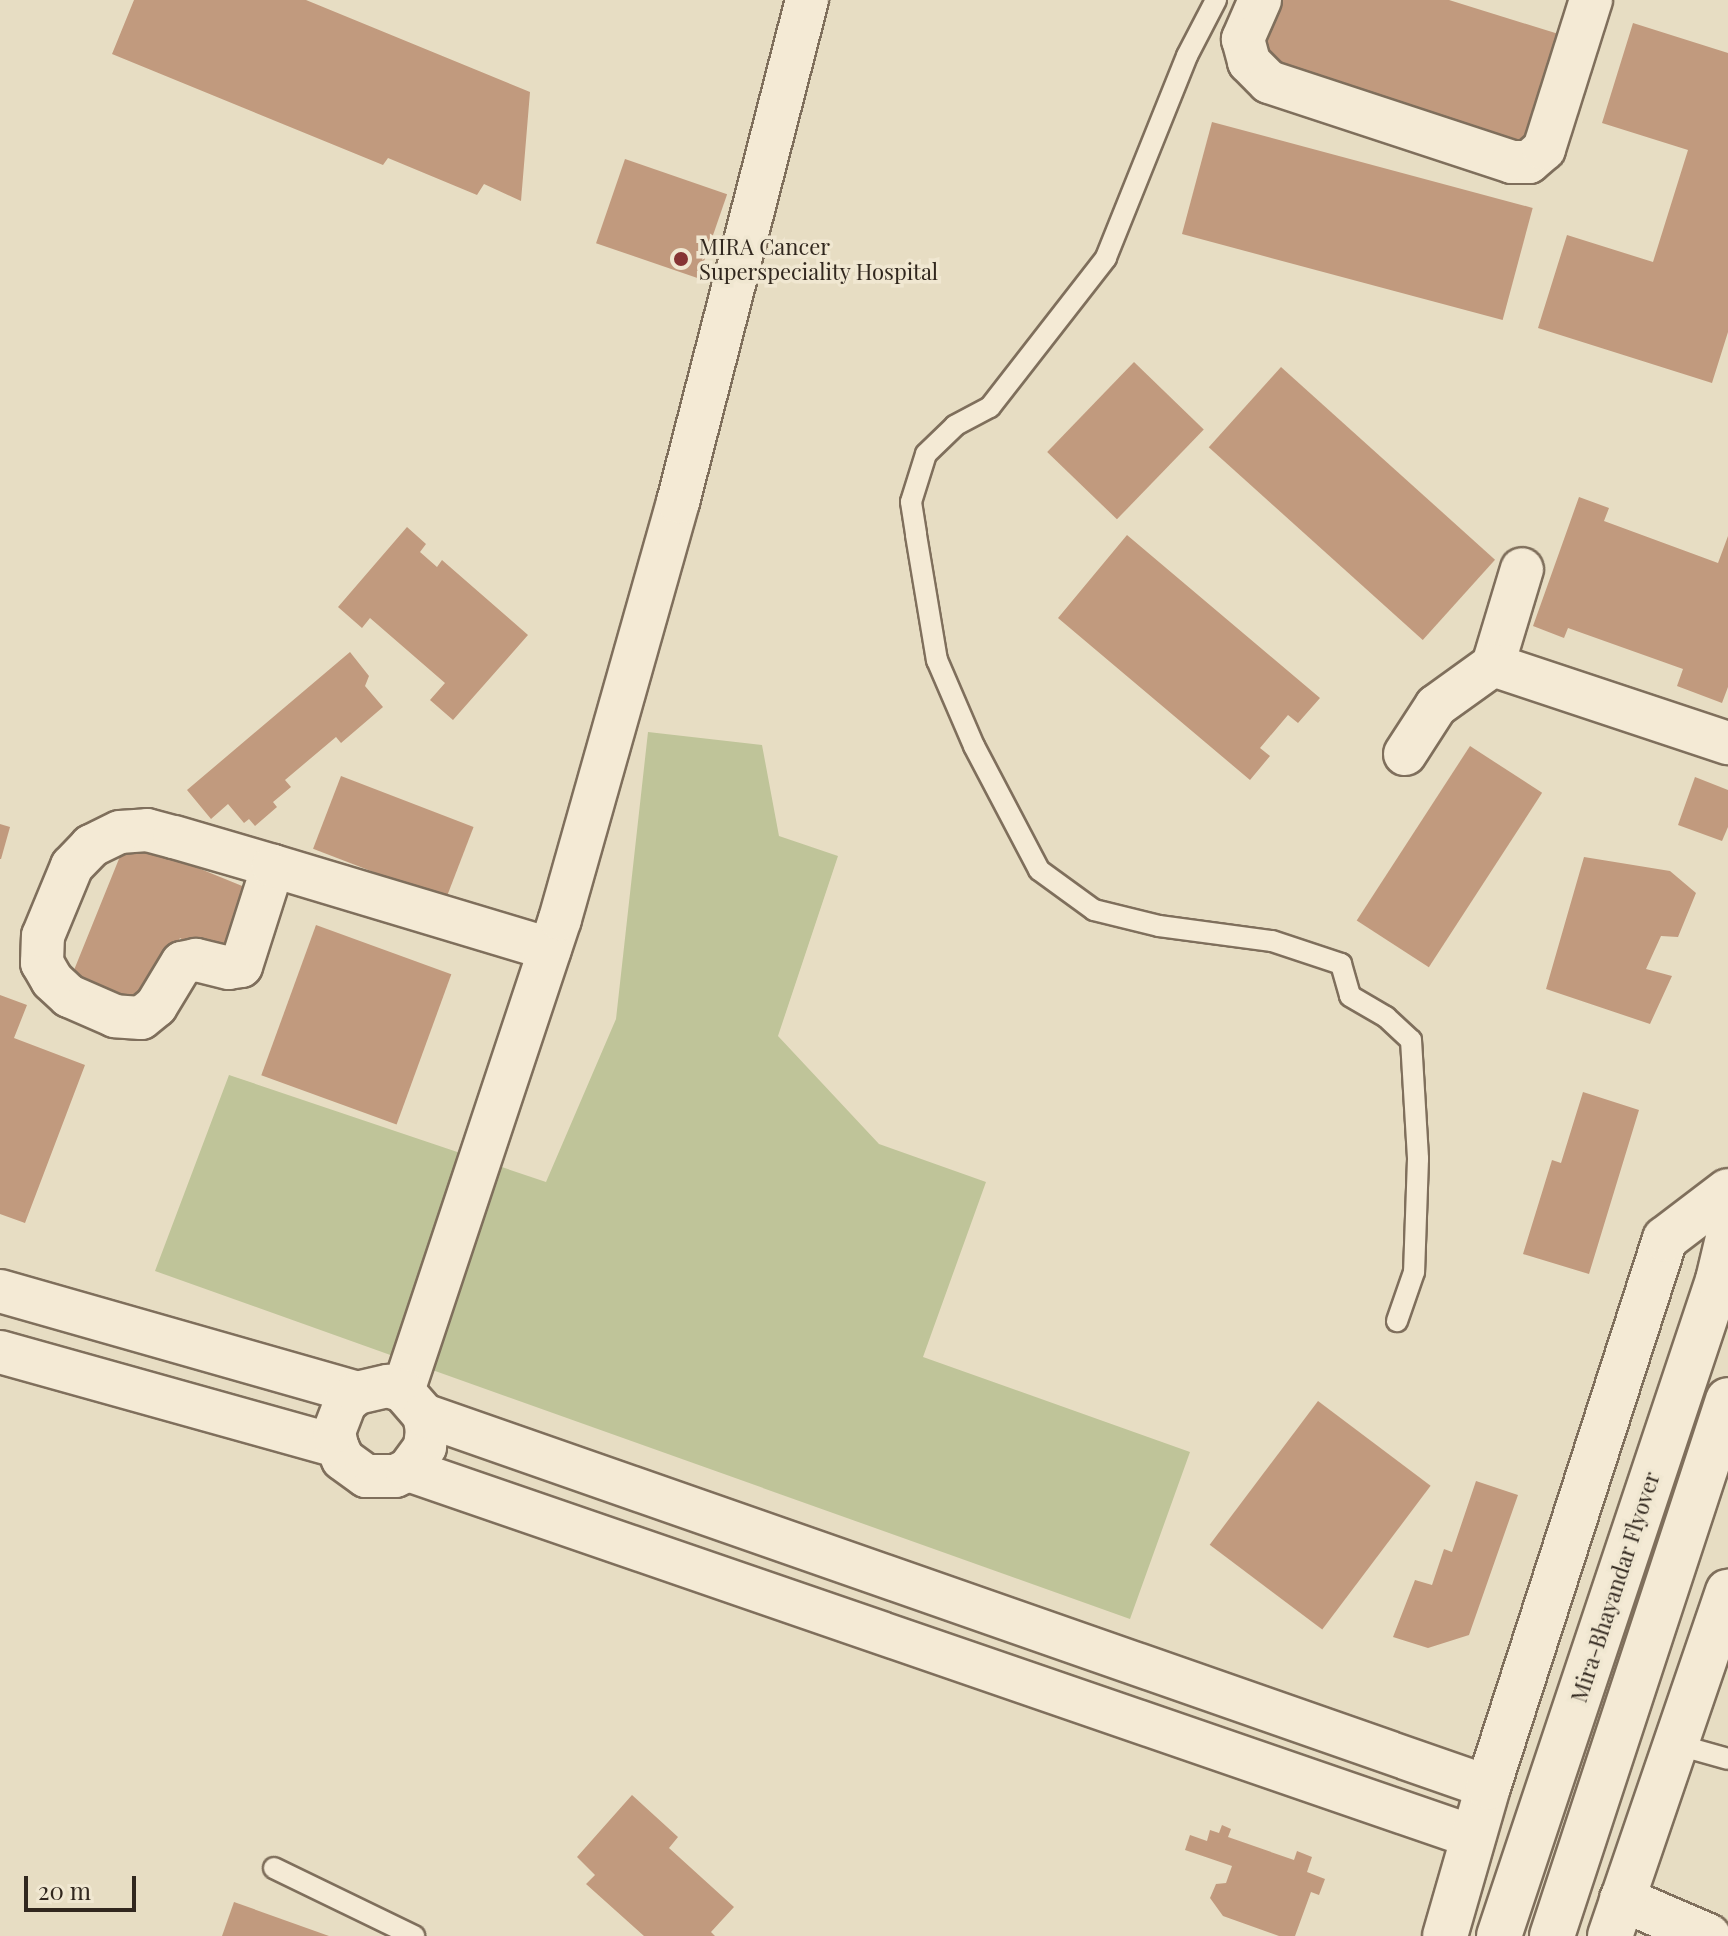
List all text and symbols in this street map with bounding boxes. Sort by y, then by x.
place label: MIRA Cancer Superspeciality Hospital [699,233,939,284]
marker: MIRA Cancer Superspeciality Hospital [670,248,692,270]
street label: Mira-Bhayandar Flyover [1565,1468,1665,1706]
scale bar [28,1860,140,1910]
text: 20 m [38,1874,91,1906]

